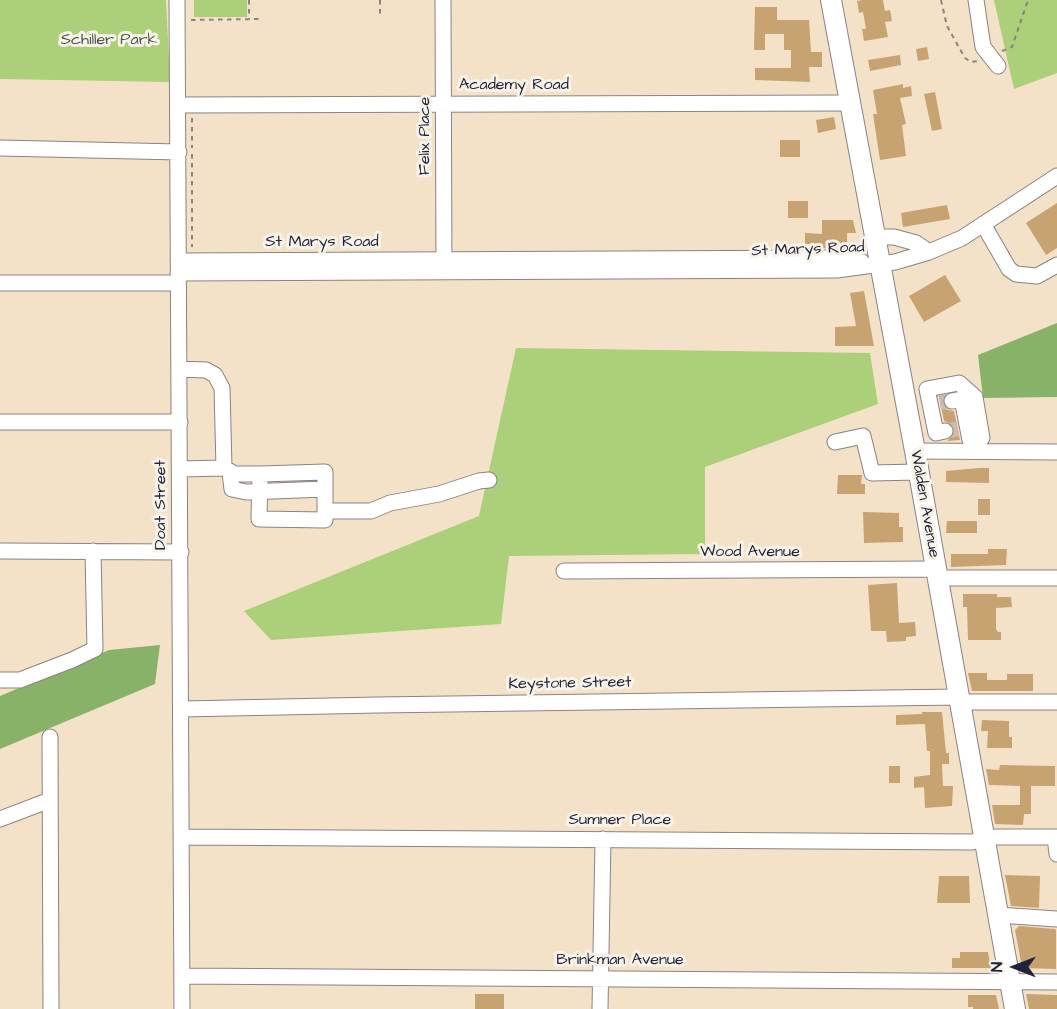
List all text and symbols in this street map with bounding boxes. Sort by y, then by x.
park label: Schiller Park [61,31,157,51]
street label: Academy Road [459,76,569,96]
street label: Felix Place [416,97,436,175]
street label: St Marys Road [265,233,379,253]
street label: St Marys Road [751,238,865,262]
street label: Walden Avenue [905,449,943,559]
street label: Doat Street [152,460,172,550]
street label: Wood Avenue [700,543,800,563]
street label: Keystone Street [508,673,632,695]
street label: Sumner Place [569,811,671,831]
north arrow [985,937,1045,997]
street label: Brinkman Avenue [556,951,684,971]
text: N [986,962,1008,972]

